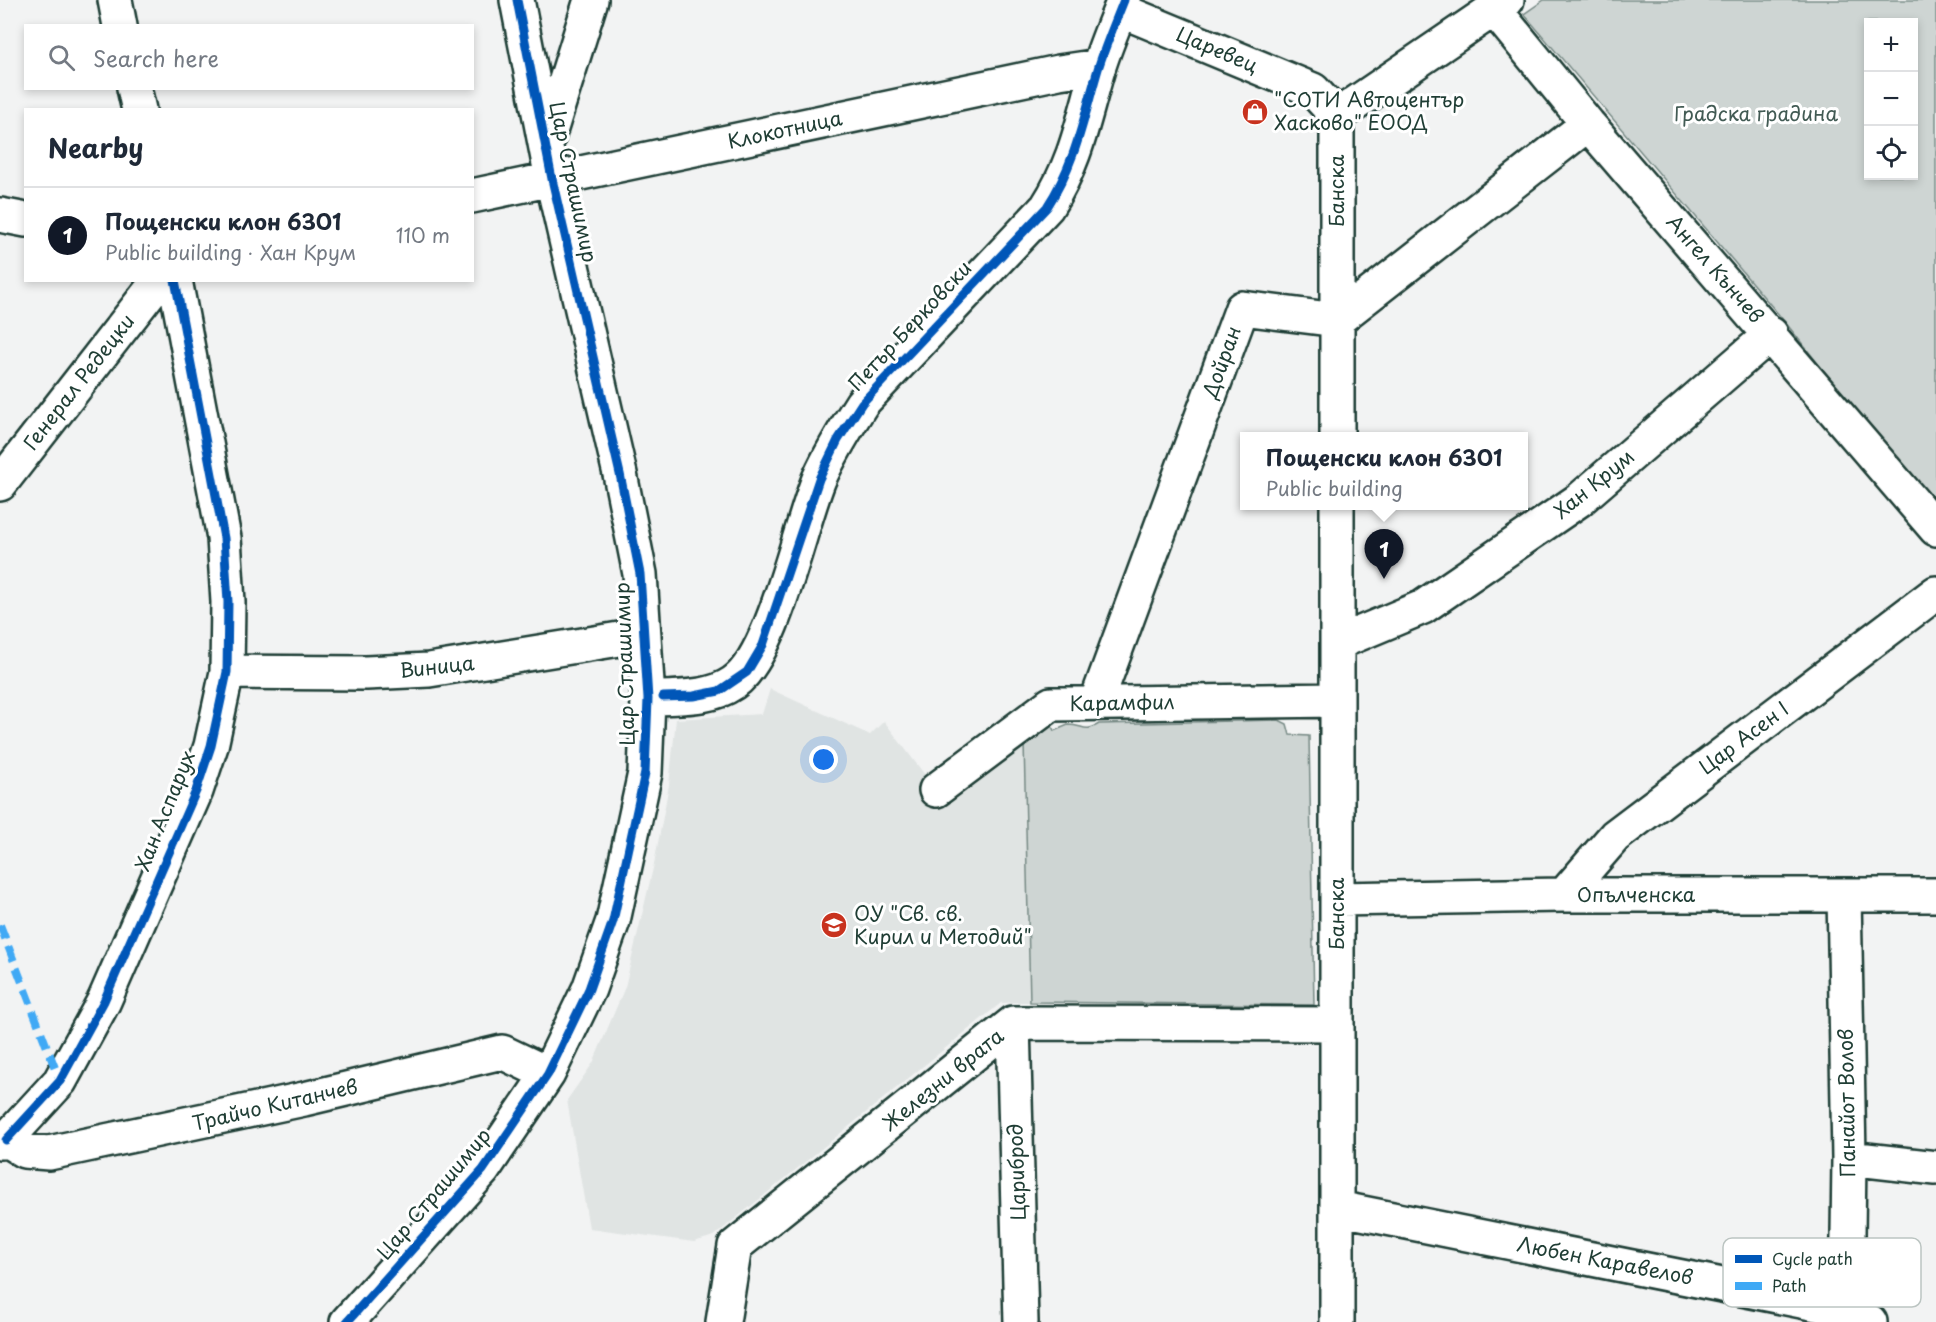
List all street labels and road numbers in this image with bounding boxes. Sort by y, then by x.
street label: Царевец [1172,18,1263,80]
street label: Цар Страшимир [542,99,606,265]
street label: Клокотница [725,102,845,156]
street label: Банска [1321,154,1351,227]
street label: Ангел Кънчев [1660,207,1771,329]
street label: Петър Берковски [841,253,978,397]
street label: Генерал Редецки [15,307,141,456]
street label: Дойран [1194,322,1248,403]
street label: Хан Крум [1547,441,1640,525]
street label: Цар Страшимир [606,582,642,746]
street label: Виница [398,647,476,685]
street label: Карамфил [1069,686,1175,718]
street label: Цар Асен I [1692,693,1795,781]
street label: Хан Аспарух [126,746,202,875]
street label: Банска [1321,877,1351,950]
street label: Опълченска [1577,879,1696,909]
street label: Железни врата [875,1020,1010,1138]
street label: Панайот Волов [1830,1028,1862,1178]
street label: Трайчо Китанчев [189,1070,361,1138]
street label: Цар Страшимир [369,1121,497,1266]
street label: Цариброд [999,1123,1033,1221]
street label: Любен Каравелов [1515,1228,1696,1292]

